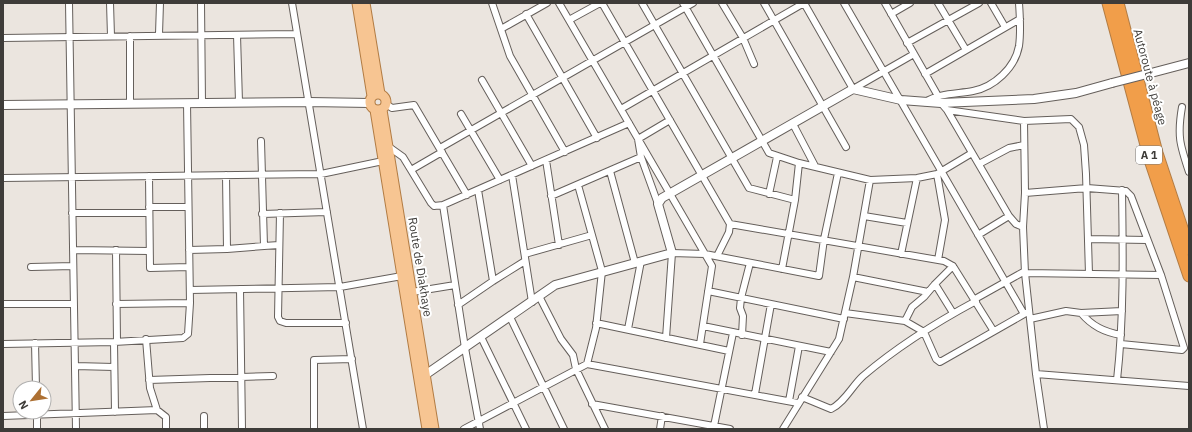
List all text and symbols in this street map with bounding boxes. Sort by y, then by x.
street label: Autoroute à péage [1130,27,1171,127]
road number: A 1 [1136,146,1162,164]
street label: Route de Diakhaye [405,216,436,318]
north arrow [12,380,52,420]
text: N [15,398,31,412]

